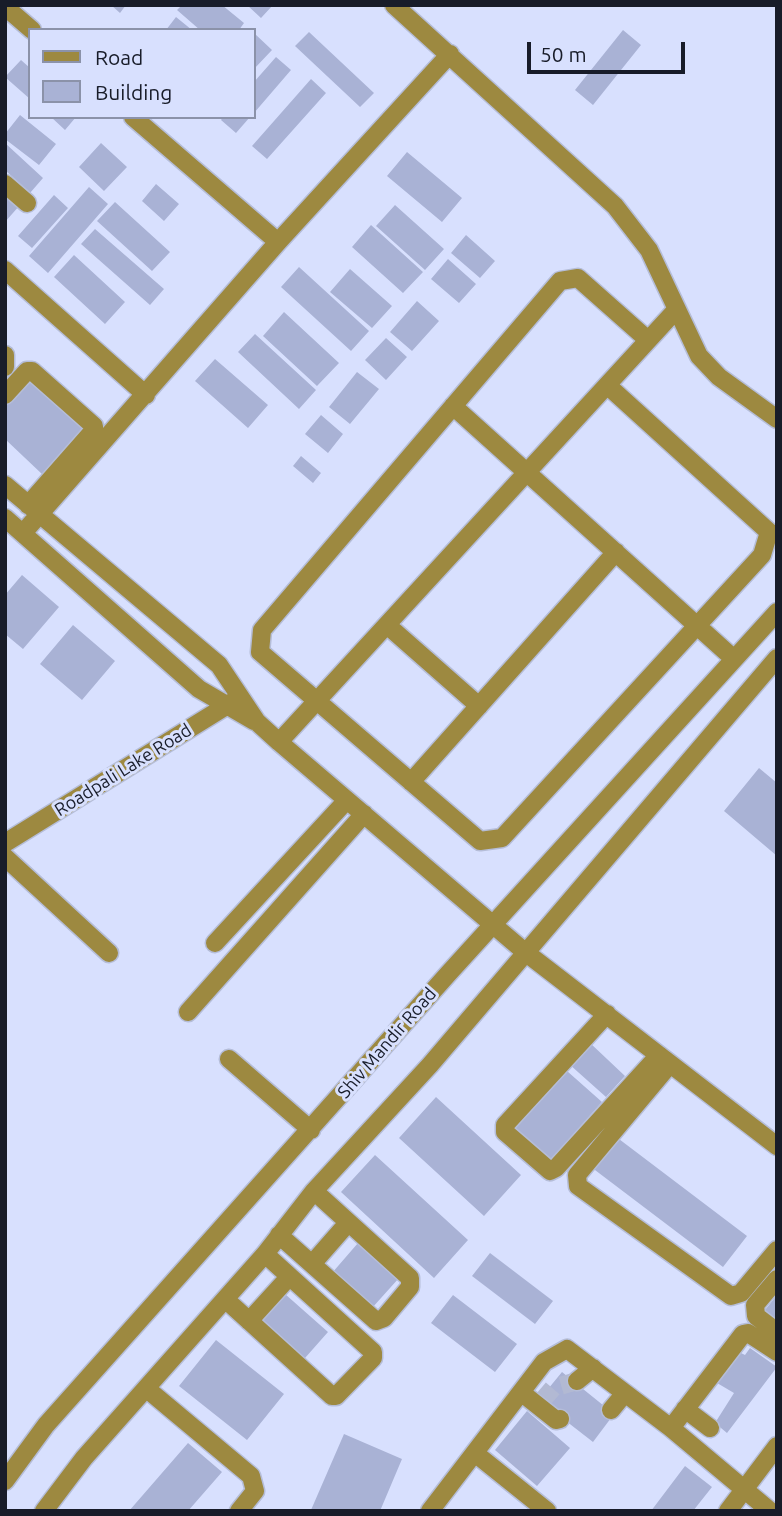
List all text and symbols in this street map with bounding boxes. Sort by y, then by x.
legend [28,28,256,119]
scale bar [530,28,688,72]
text: 50 m [540,42,587,66]
text: Road [95,45,143,69]
text: Building [95,80,172,104]
street label: Roadpali Lake Road [51,719,195,821]
street label: Shiv Mandir Road [333,983,441,1103]

